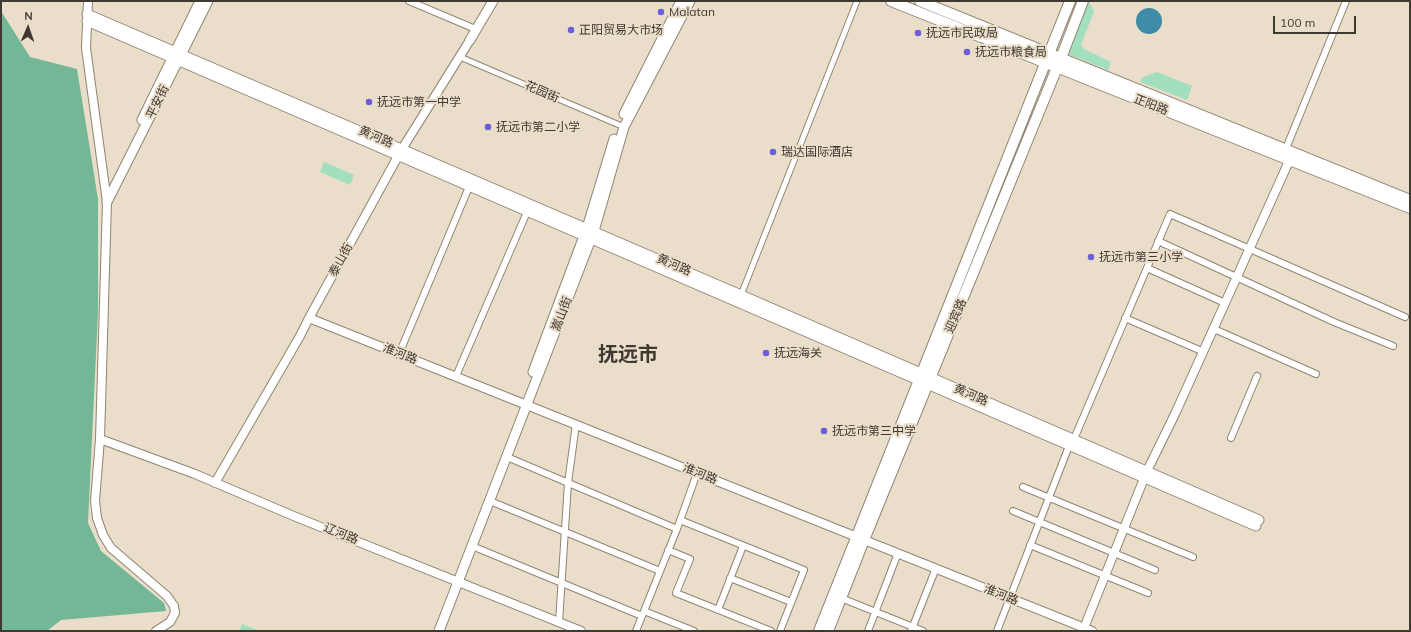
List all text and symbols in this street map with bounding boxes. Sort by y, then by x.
place label: Malatan [669,5,715,19]
marker: Malatan [656,7,666,17]
north arrow [8,8,48,48]
scale bar [1275,8,1358,34]
text: N [24,9,33,23]
text: 100 m [1280,15,1315,30]
place label: 正阳贸易大市场 [579,23,663,37]
marker: 正阳贸易大市场 [566,25,576,35]
place label: 抚远市民政局 [926,26,998,40]
marker: 抚远市民政局 [913,28,923,38]
place label: 抚远市粮食局 [975,45,1047,59]
marker: 抚远市粮食局 [962,47,972,57]
street label: 花园街 [523,78,561,106]
street label: 平安街 [144,83,172,121]
street label: 正阳路 [1132,92,1170,118]
place label: 抚远市第一中学 [377,95,461,109]
marker: 抚远市第一中学 [364,97,374,107]
place label: 抚远市第二小学 [496,120,580,134]
marker: 抚远市第二小学 [483,122,493,132]
street label: 黄河路 [357,123,395,151]
place label: 瑞达国际酒店 [781,145,853,159]
marker: 瑞达国际酒店 [768,147,778,157]
street label: 泰山街 [326,241,356,279]
place label: 抚远市第三小学 [1099,250,1183,264]
street label: 黄河路 [655,251,693,279]
marker: 抚远市第三小学 [1086,252,1096,262]
street label: 嵩山街 [549,295,575,333]
street label: 迎宾路 [942,297,970,335]
street label: 淮河路 [381,341,419,367]
district label: 抚远市 [598,343,658,367]
place label: 抚远海关 [774,346,822,360]
marker: 抚远海关 [761,348,771,358]
street label: 黄河路 [952,381,990,409]
place label: 抚远市第三中学 [832,424,916,438]
marker: 抚远市第三中学 [819,426,829,436]
street label: 淮河路 [681,461,719,487]
street label: 辽河路 [322,521,360,547]
street label: 淮河路 [982,582,1020,608]

